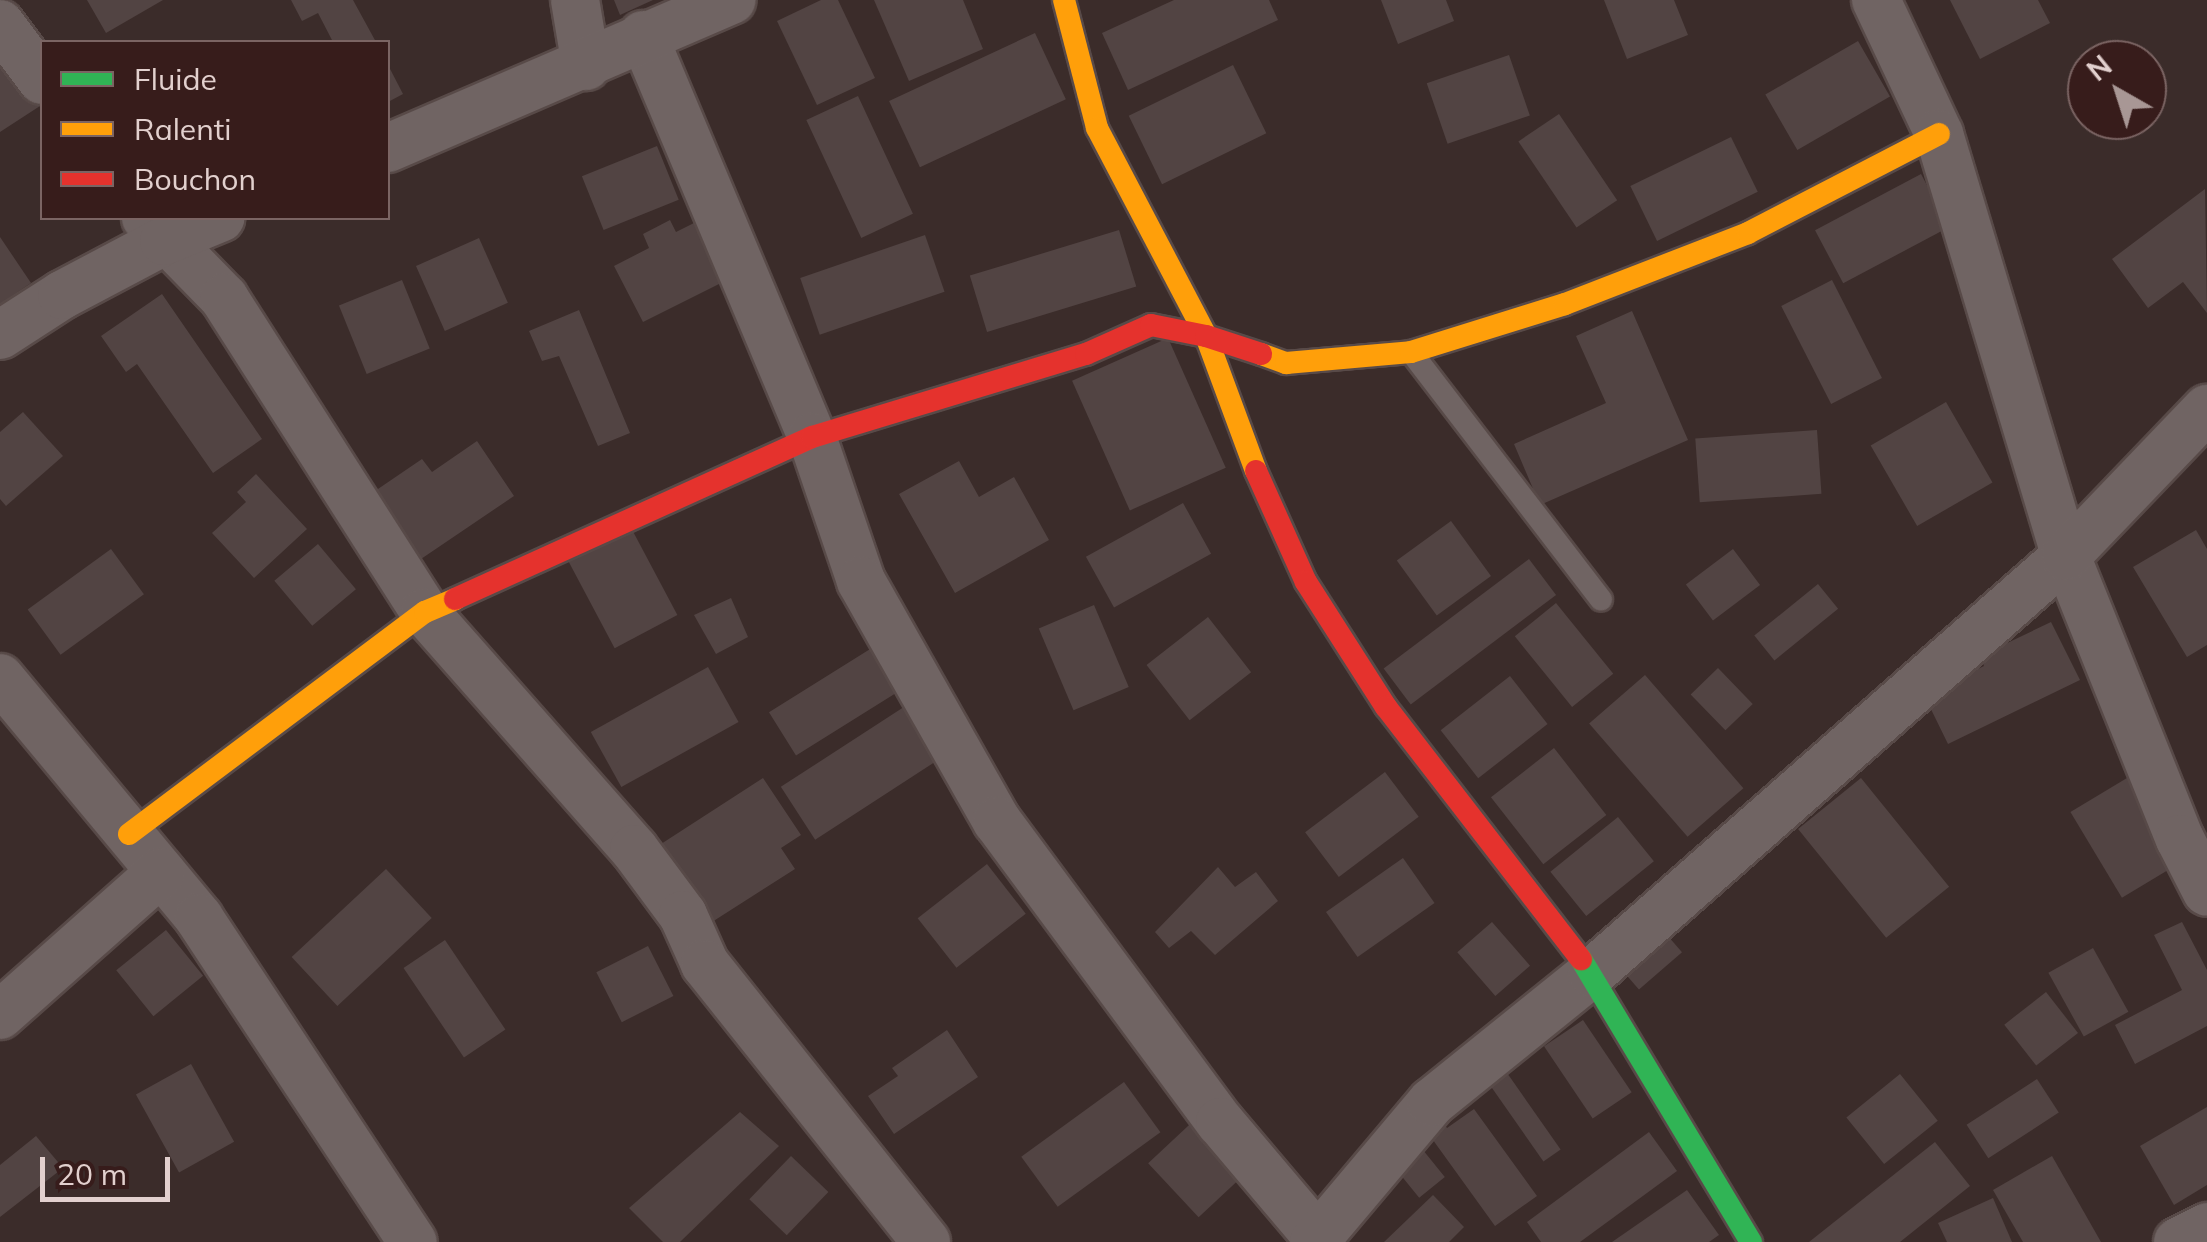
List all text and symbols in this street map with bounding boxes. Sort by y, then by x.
legend [40,40,390,220]
north arrow [2067,40,2167,140]
text: N [2080,48,2118,88]
text: Fluide [134,60,217,98]
text: Ralenti [134,110,231,148]
text: Bouchon [134,160,256,198]
scale bar [45,1137,175,1199]
text: 20 m [57,1155,127,1193]

